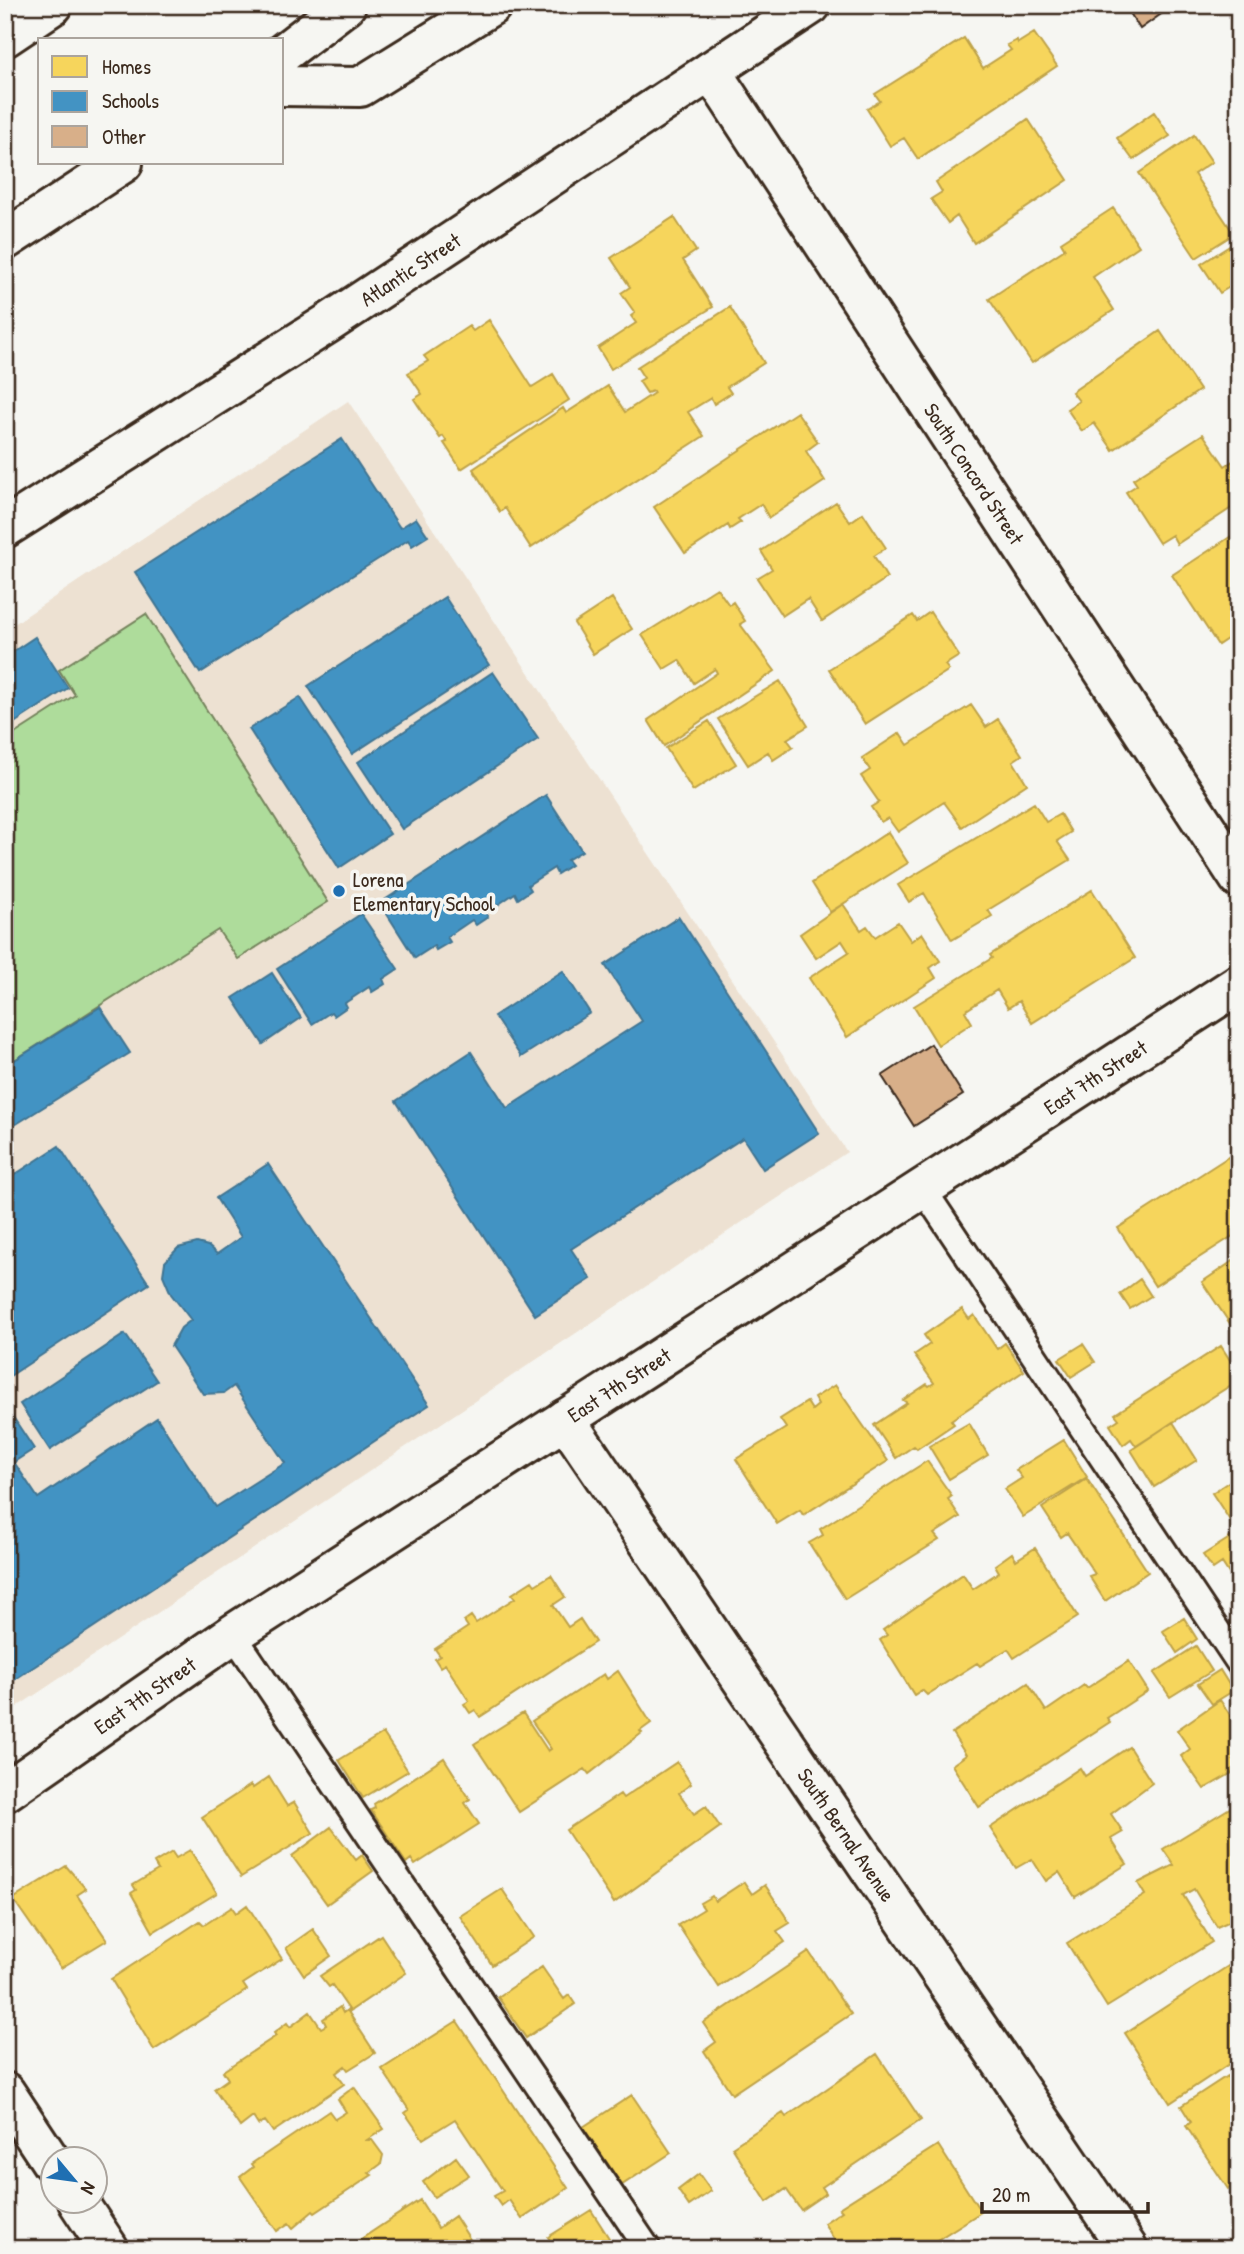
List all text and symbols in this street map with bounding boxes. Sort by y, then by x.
legend [38,38,284,164]
text: Homes [102,52,151,81]
text: Schools [102,86,159,115]
text: Other [102,122,146,151]
street label: Atlantic Street [354,225,467,313]
street label: South Concord Street [917,397,1032,551]
place label: Lorena Elementary School [353,865,495,918]
marker: Lorena Elementary School [331,883,347,899]
street label: East 7th Street [1038,1032,1153,1121]
street label: East 7th Street [562,1340,677,1429]
street label: East 7th Street [88,1649,202,1741]
street label: South Bernal Avenue [791,1762,903,1907]
north arrow [38,2146,108,2216]
scale bar [982,2170,1148,2214]
text: N [75,2178,103,2199]
text: 20 m [992,2180,1030,2209]

